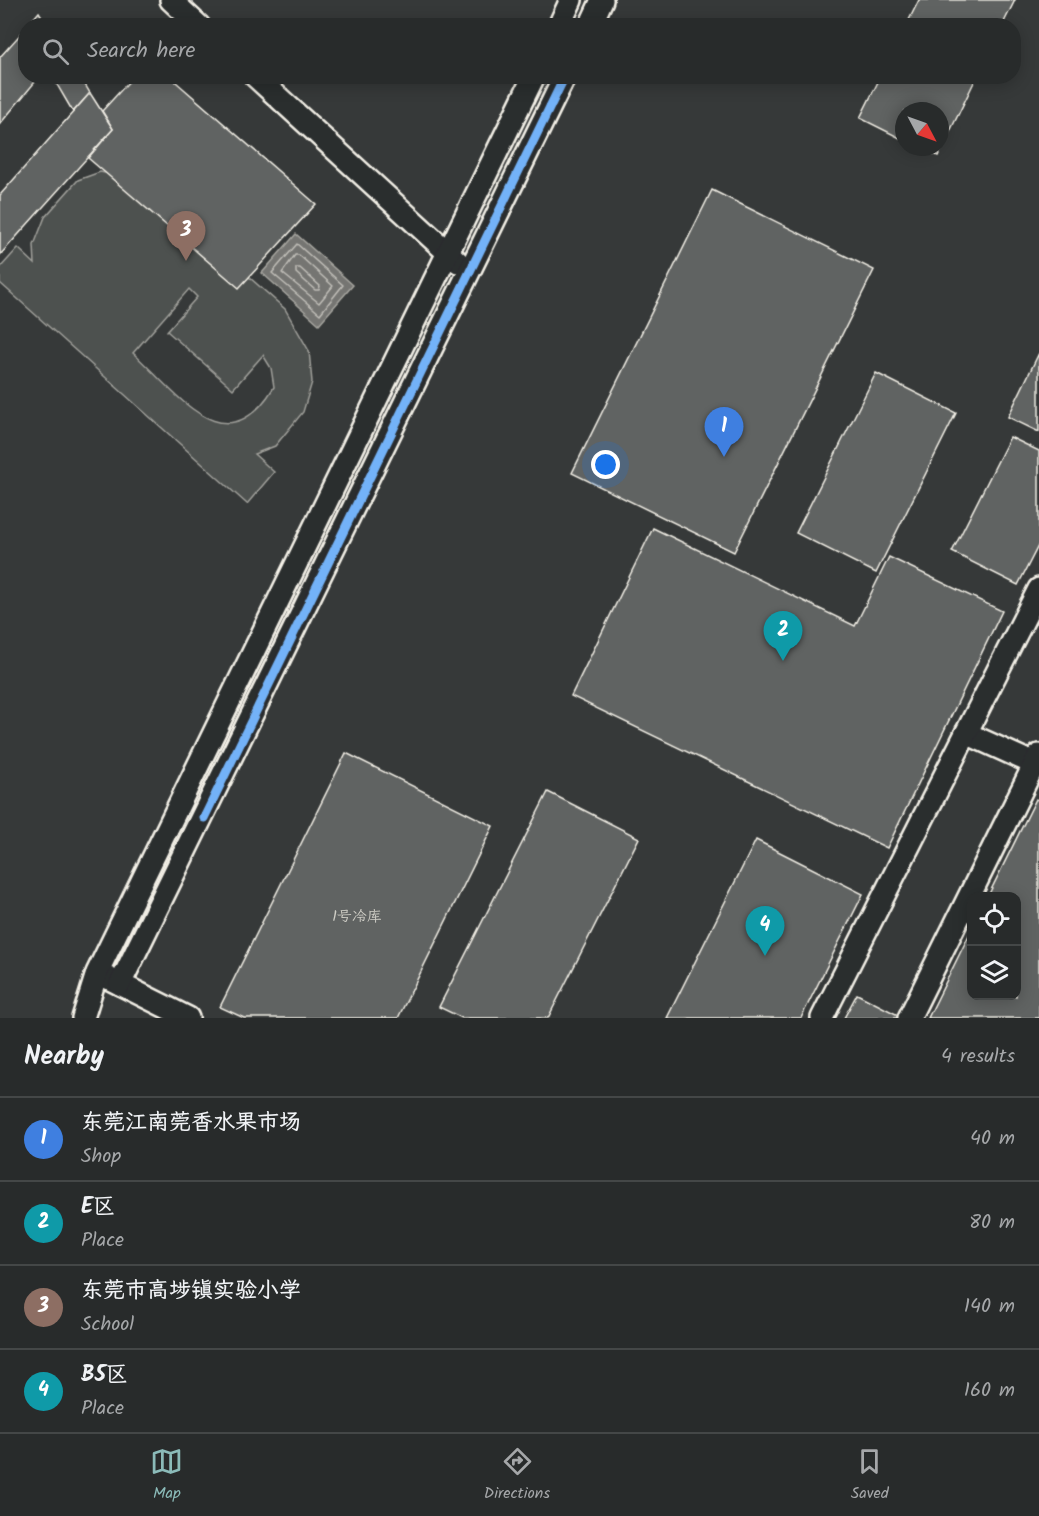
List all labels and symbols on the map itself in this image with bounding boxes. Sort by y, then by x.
north arrow [895,102,949,156]
pin: 3 [166,212,206,261]
pin: 1 [704,408,744,457]
your location [591,450,620,479]
pin: 2 [764,612,802,661]
house number: 1号冷库 [332,905,382,929]
pin: 4 [746,906,784,956]

